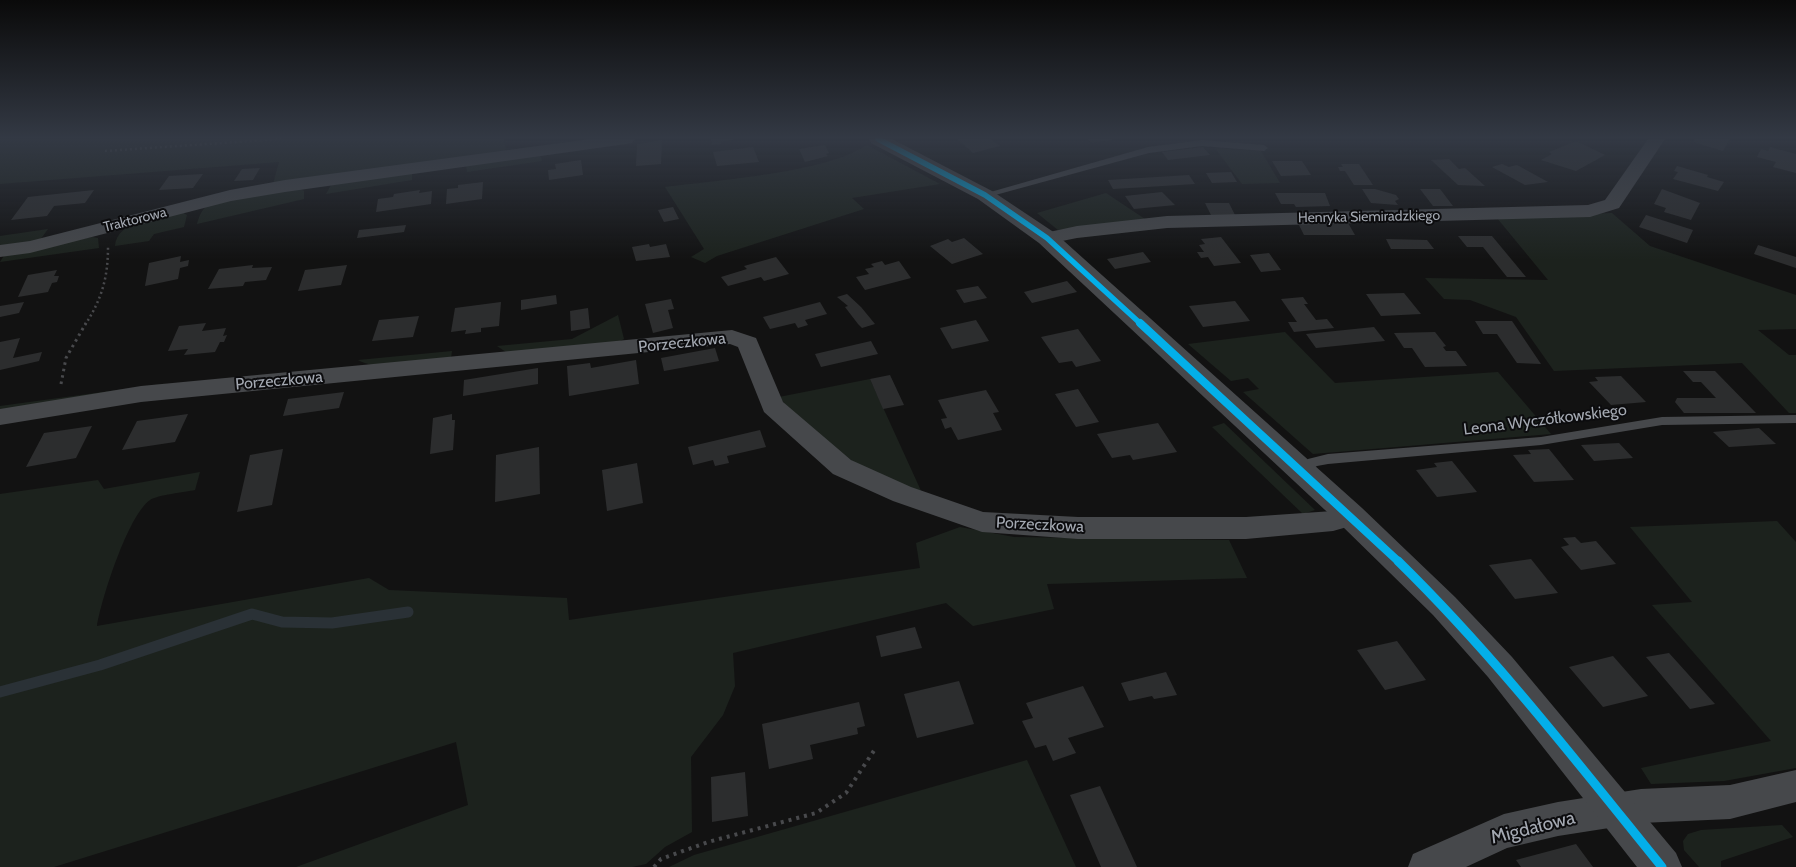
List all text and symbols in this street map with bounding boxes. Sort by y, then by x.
street label: Traktorowa [102,204,168,236]
street label: Henryka Siemiradzkiego [1298,207,1440,227]
street label: Porzeczkowa [637,329,727,357]
street label: Porzeczkowa [234,368,324,394]
street label: Leona Wyczółkowskiego [1462,400,1628,440]
street label: Porzeczkowa [996,513,1084,537]
street label: Migdałowa [1488,807,1578,849]

